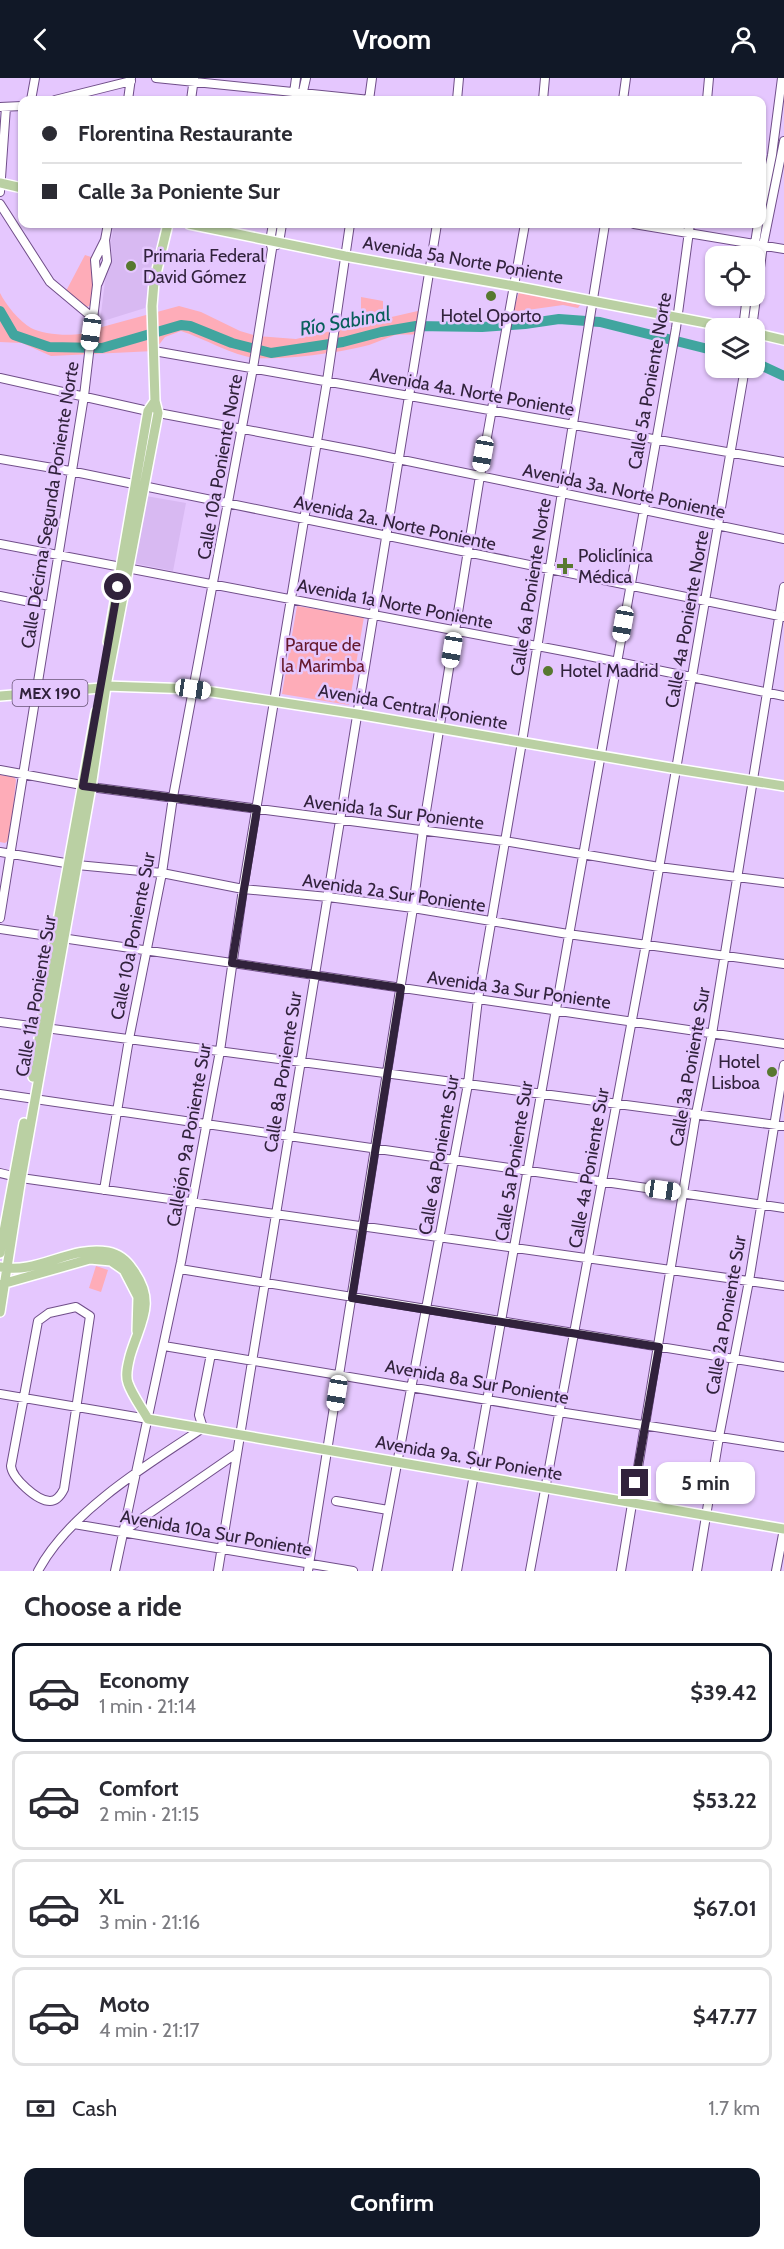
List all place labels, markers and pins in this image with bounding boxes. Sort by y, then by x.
place label: Primaria Federal David Gómez [143,245,266,288]
marker: Primaria Federal David Gómez [124,259,138,273]
marker: Hotel Oporto [484,289,498,303]
place label: Hotel Oporto [441,305,542,327]
place label: Policlínica Médica [578,545,653,588]
marker: Policlínica Médica [556,557,574,575]
place label: Hotel Madrid [560,660,658,682]
marker: Hotel Madrid [541,664,555,678]
place label: Hotel Lisboa [711,1051,761,1094]
marker: Hotel Lisboa [765,1065,779,1079]

